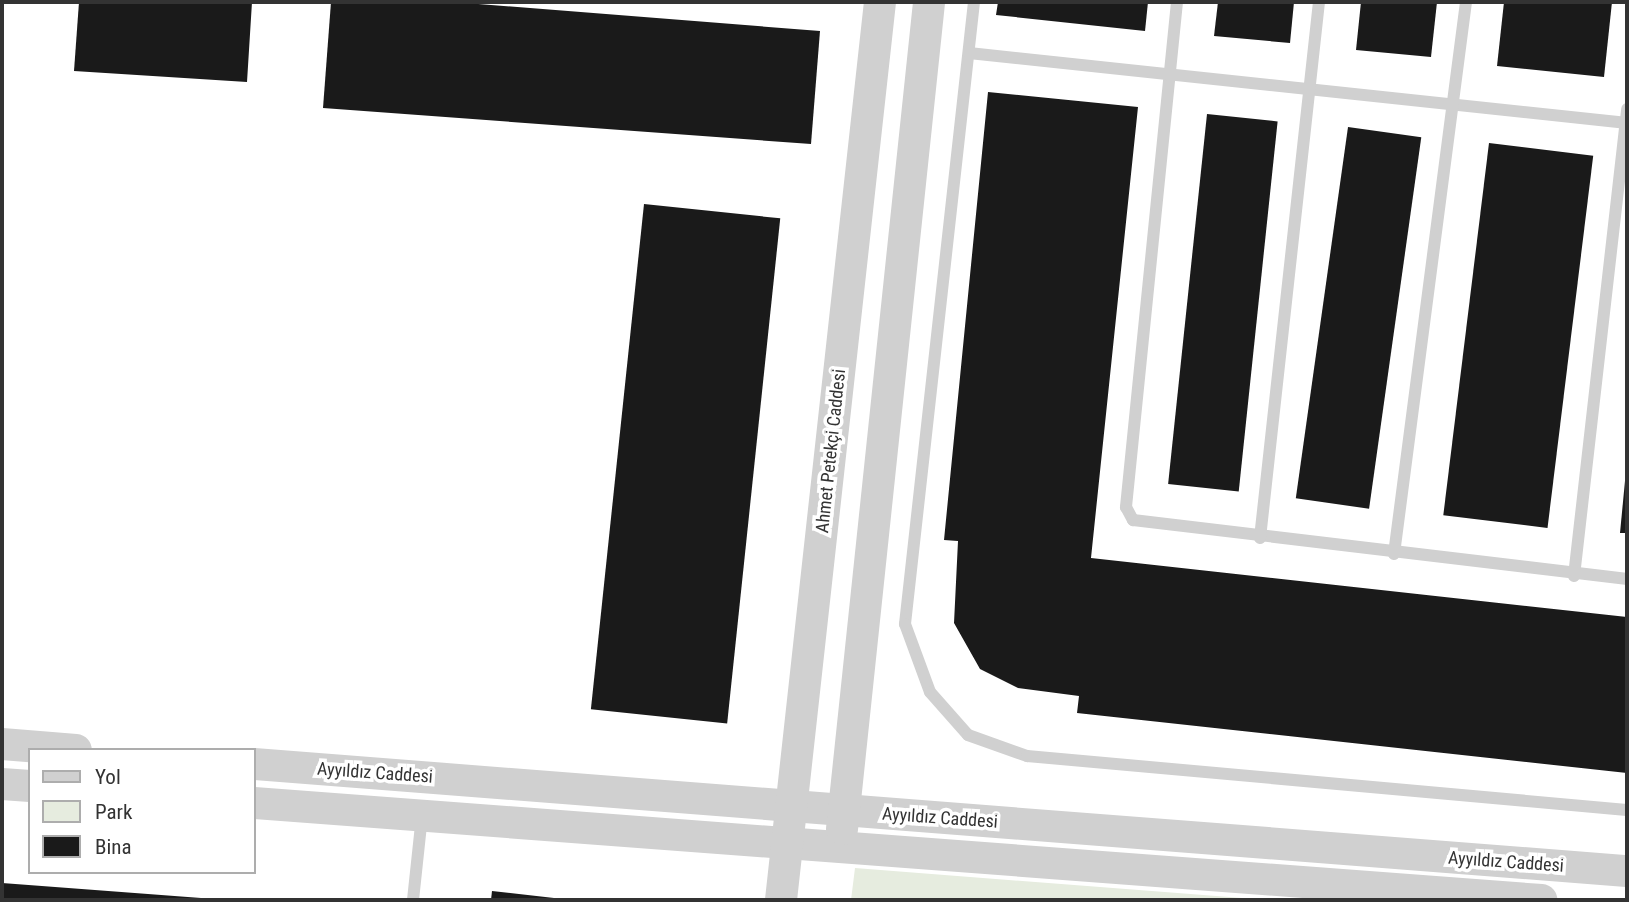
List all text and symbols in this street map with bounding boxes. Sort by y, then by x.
street label: Ahmet Petekçi Caddesi [812,368,850,534]
legend [28,748,256,874]
street label: Ayyıldız Caddesi [316,758,434,788]
text: Yol [95,765,121,789]
text: Park [95,800,132,824]
street label: Ayyıldız Caddesi [881,803,999,833]
text: Bina [95,835,132,859]
street label: Ayyıldız Caddesi [1447,847,1565,877]

